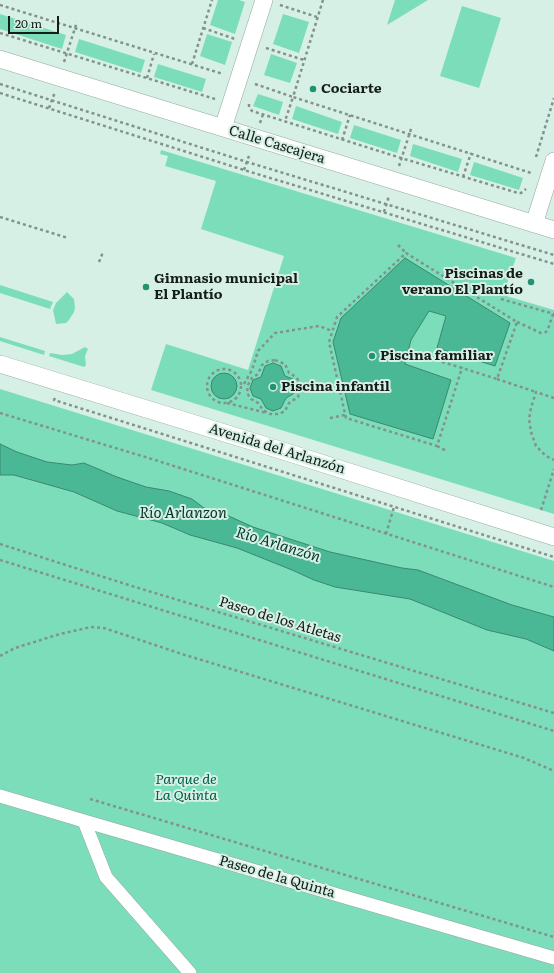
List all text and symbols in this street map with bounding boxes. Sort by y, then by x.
scale bar [10,8,61,34]
text: 20 m [15,14,42,32]
place label: Cociarte [321,81,382,97]
marker: Cociarte [308,84,318,94]
street label: Calle Cascajera [227,122,327,168]
place label: Piscinas de verano El Plantío [402,266,523,298]
place label: Gimnasio municipal El Plantío [154,271,298,304]
marker: Piscinas de verano El Plantío [526,277,536,287]
marker: Gimnasio municipal El Plantío [141,282,151,292]
place label: Piscina familiar [380,348,493,364]
marker: Piscina familiar [367,351,377,361]
place label: Piscina infantil [281,379,390,395]
marker: Piscina infantil [268,382,278,392]
street label: Avenida del Arlanzón [207,420,347,478]
water label: Río Arlanzon [139,505,227,523]
water label: Río Arlanzón [233,524,323,566]
street label: Paseo de los Atletas [217,593,343,647]
park label: Parque de La Quinta [155,772,217,804]
street label: Paseo de la Quinta [217,852,337,902]

